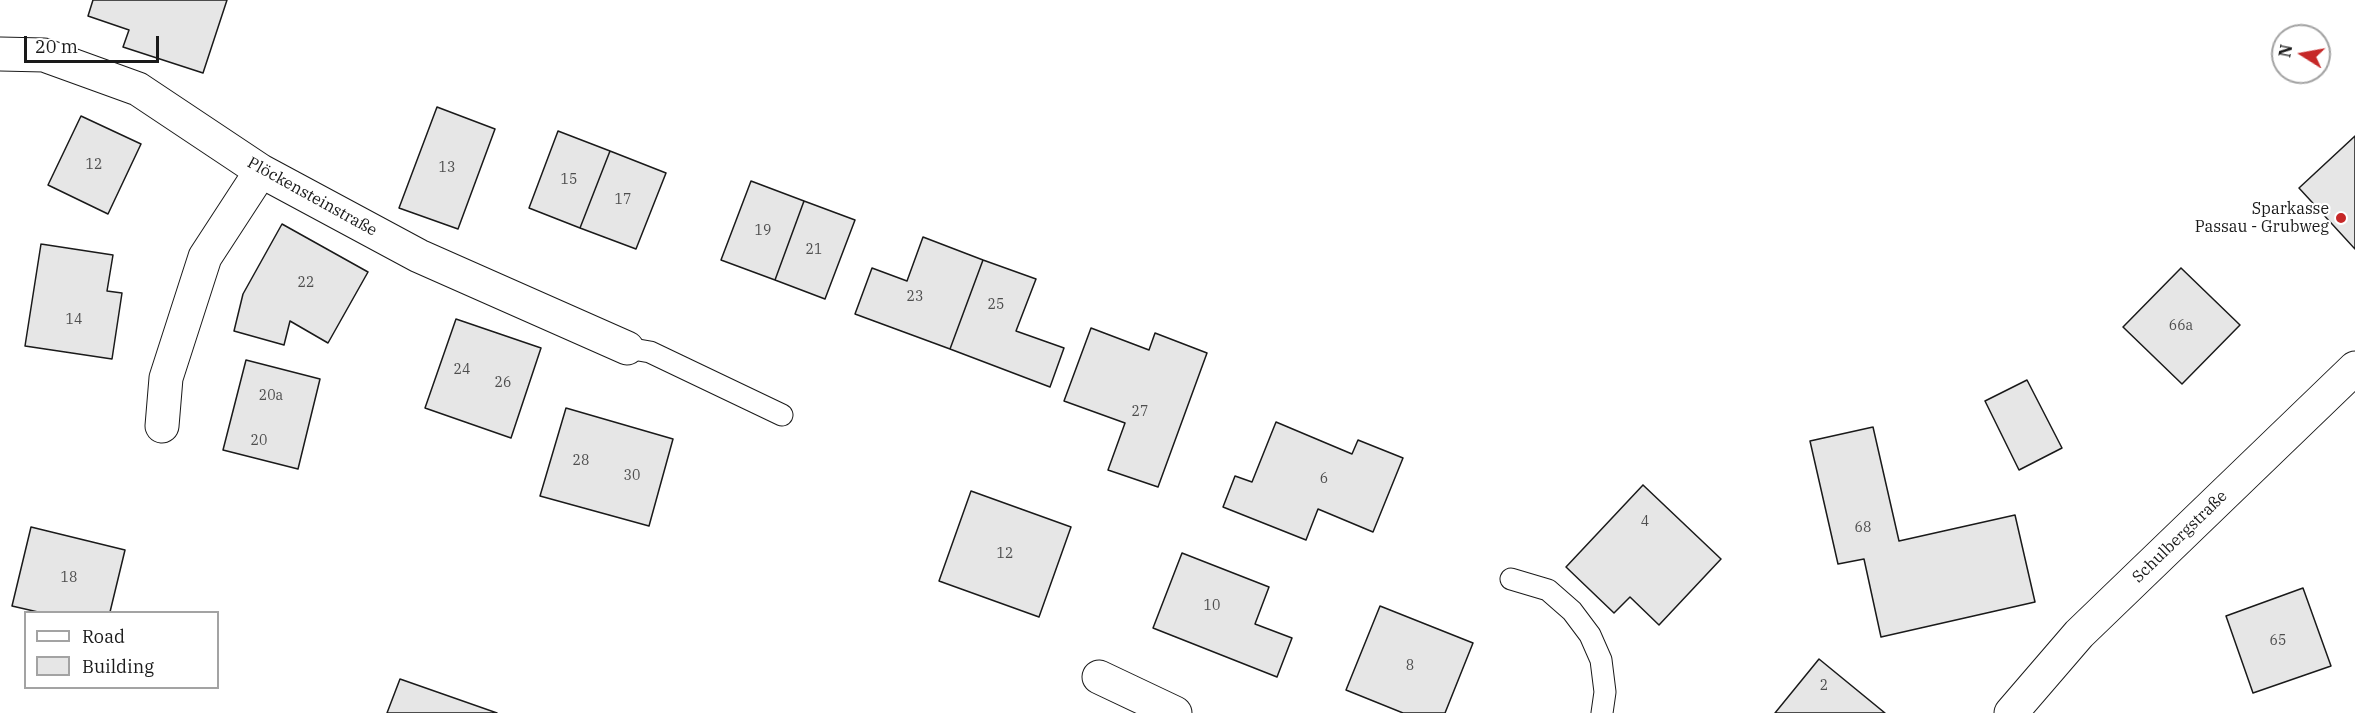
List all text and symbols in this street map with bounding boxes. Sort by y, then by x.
scale bar [27,24,162,62]
north arrow [2271,24,2331,84]
text: 20 m [35,35,78,58]
text: N [2274,43,2296,59]
street label: Plöckensteinstraße [244,153,380,241]
house number: 12 [86,157,102,173]
house number: 13 [439,160,455,176]
house number: 15 [561,172,577,188]
house number: 17 [615,192,631,208]
place label: Sparkasse Passau - Grubweg [2195,199,2329,237]
marker: Sparkasse Passau - Grubweg [2334,211,2348,225]
house number: 19 [755,223,771,239]
house number: 21 [806,242,822,258]
house number: 22 [298,275,314,291]
house number: 23 [907,289,923,305]
house number: 25 [988,297,1004,313]
house number: 14 [66,312,82,328]
house number: 66a [2169,318,2193,334]
house number: 24 [454,362,470,378]
house number: 26 [495,375,511,391]
house number: 20a [259,388,283,404]
house number: 27 [1132,404,1148,420]
house number: 20 [251,433,267,449]
house number: 28 [573,453,589,469]
house number: 30 [624,468,640,484]
house number: 6 [1320,471,1328,487]
street label: Schulbergstraße [2129,487,2231,587]
house number: 4 [1641,514,1649,530]
house number: 68 [1855,520,1871,536]
house number: 12 [997,546,1013,562]
house number: 18 [61,570,77,586]
house number: 10 [1204,598,1220,614]
legend [24,611,219,689]
text: Road [82,625,125,648]
house number: 65 [2270,633,2286,649]
text: Building [82,655,154,678]
house number: 8 [1406,658,1414,674]
house number: 2 [1820,678,1828,694]

